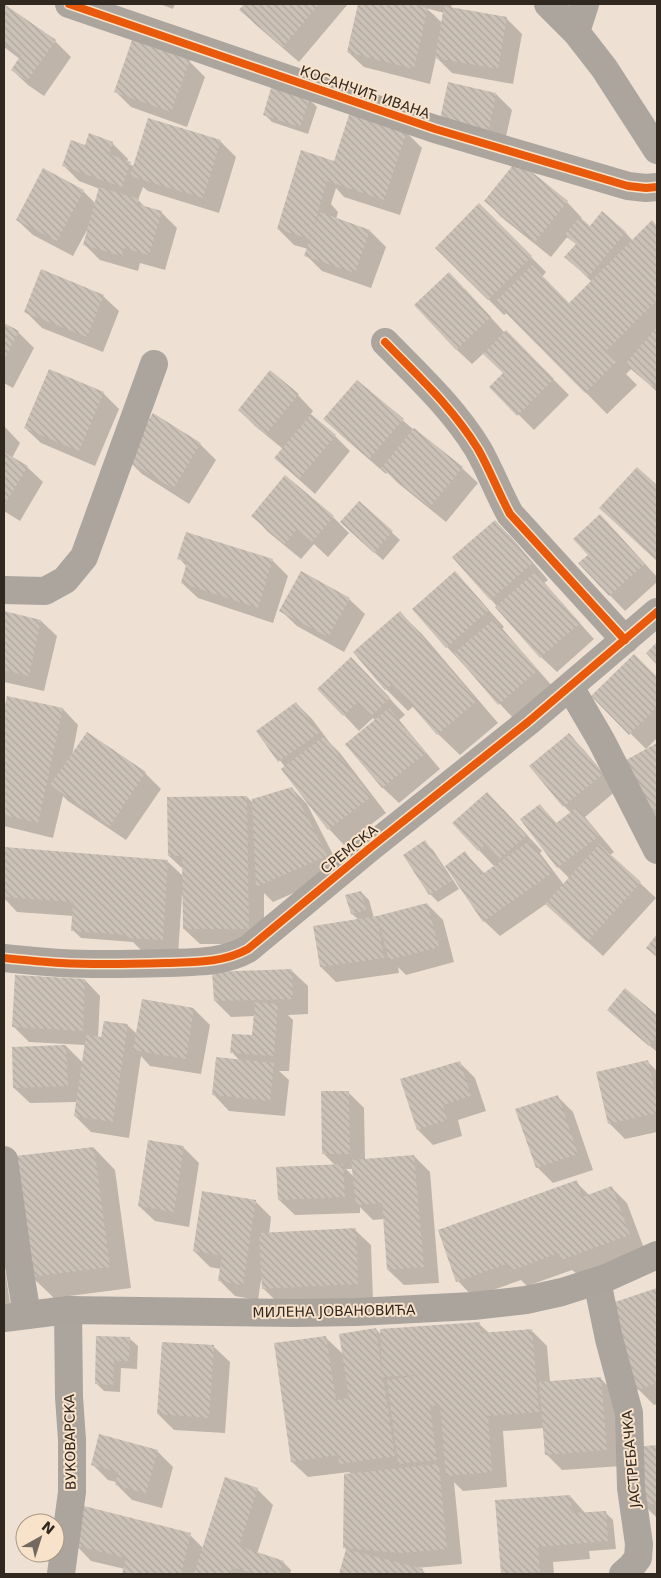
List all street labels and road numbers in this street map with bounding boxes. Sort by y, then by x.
street label: КОСАНЧИЋ ИВАНА [298,62,432,122]
street label: СРЕМСКА [317,821,381,877]
street label: МИЛЕНА ЈОВАНОВИЋА [252,1302,416,1320]
street label: ВУКОВАРСКА [61,1393,79,1490]
street label: ЈАСТРЕБАЧКА [619,1409,643,1509]

